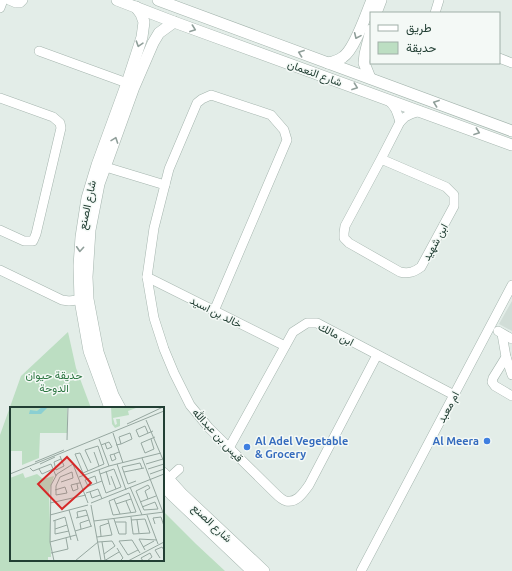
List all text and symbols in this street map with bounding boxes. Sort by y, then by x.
legend [370,12,500,64]
text: طريق [406,21,432,36]
one-way arrow [190,24,197,32]
one-way arrow [354,32,362,39]
one-way arrow [136,40,144,47]
text: حديقة [406,41,436,55]
one-way arrow [298,49,305,58]
street label: شارع النعمان [285,58,344,90]
one-way arrow [351,83,358,91]
one-way arrow [433,99,440,107]
one-way arrow [473,127,480,136]
one-way arrow [110,137,119,144]
street label: شارع الصنع [76,179,100,231]
street label: ابن شهيد [420,221,451,263]
one-way arrow [75,246,84,252]
street label: خالد بن اسيد [188,294,244,331]
street label: ابن مالك [316,320,356,349]
park label: حديقة حيوان الدوحة [25,369,83,395]
street label: ام معبد [435,389,463,426]
street label: قيس بن عبدالله [190,406,246,465]
inset map [10,407,164,561]
place label: Al Adel Vegetable & Grocery [255,435,348,460]
place label: Al Meera [432,435,479,447]
marker: Al Meera [482,436,492,446]
marker: Al Adel Vegetable & Grocery [242,442,252,452]
street label: شارع الصنع [188,502,235,546]

